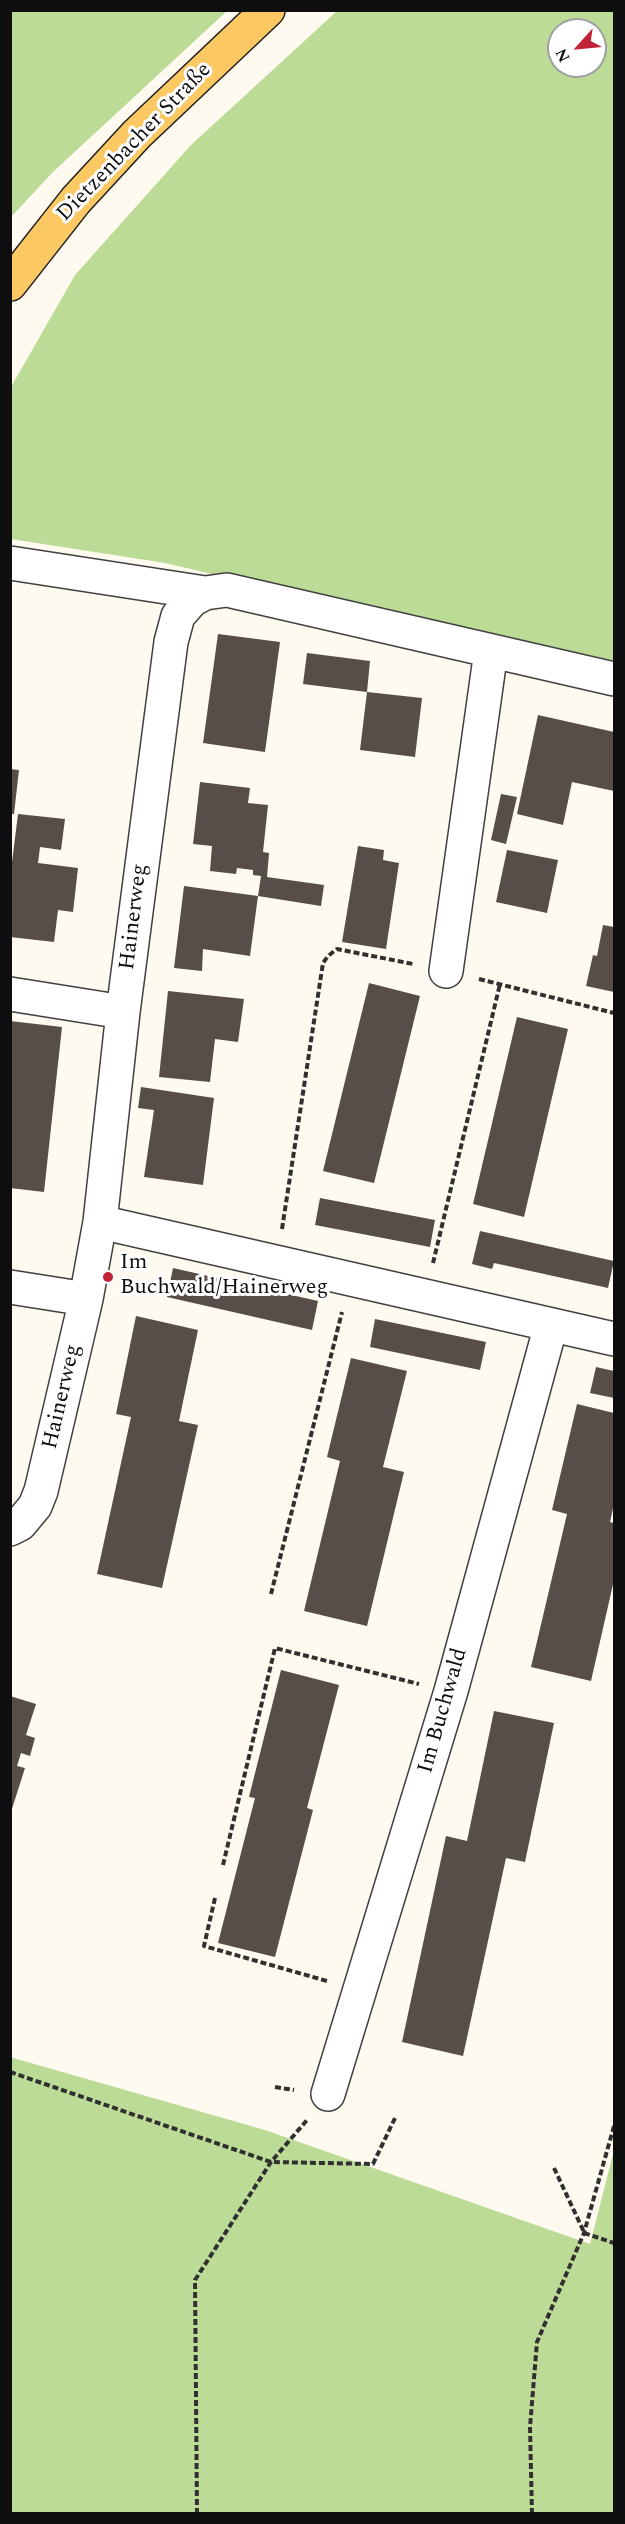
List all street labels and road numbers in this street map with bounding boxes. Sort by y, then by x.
street label: Dietzenbacher Straße [52,58,218,228]
street label: Hainerweg [115,862,155,972]
street label: Hainerweg [38,1342,88,1452]
street label: Im Buchwald [414,1645,474,1777]

